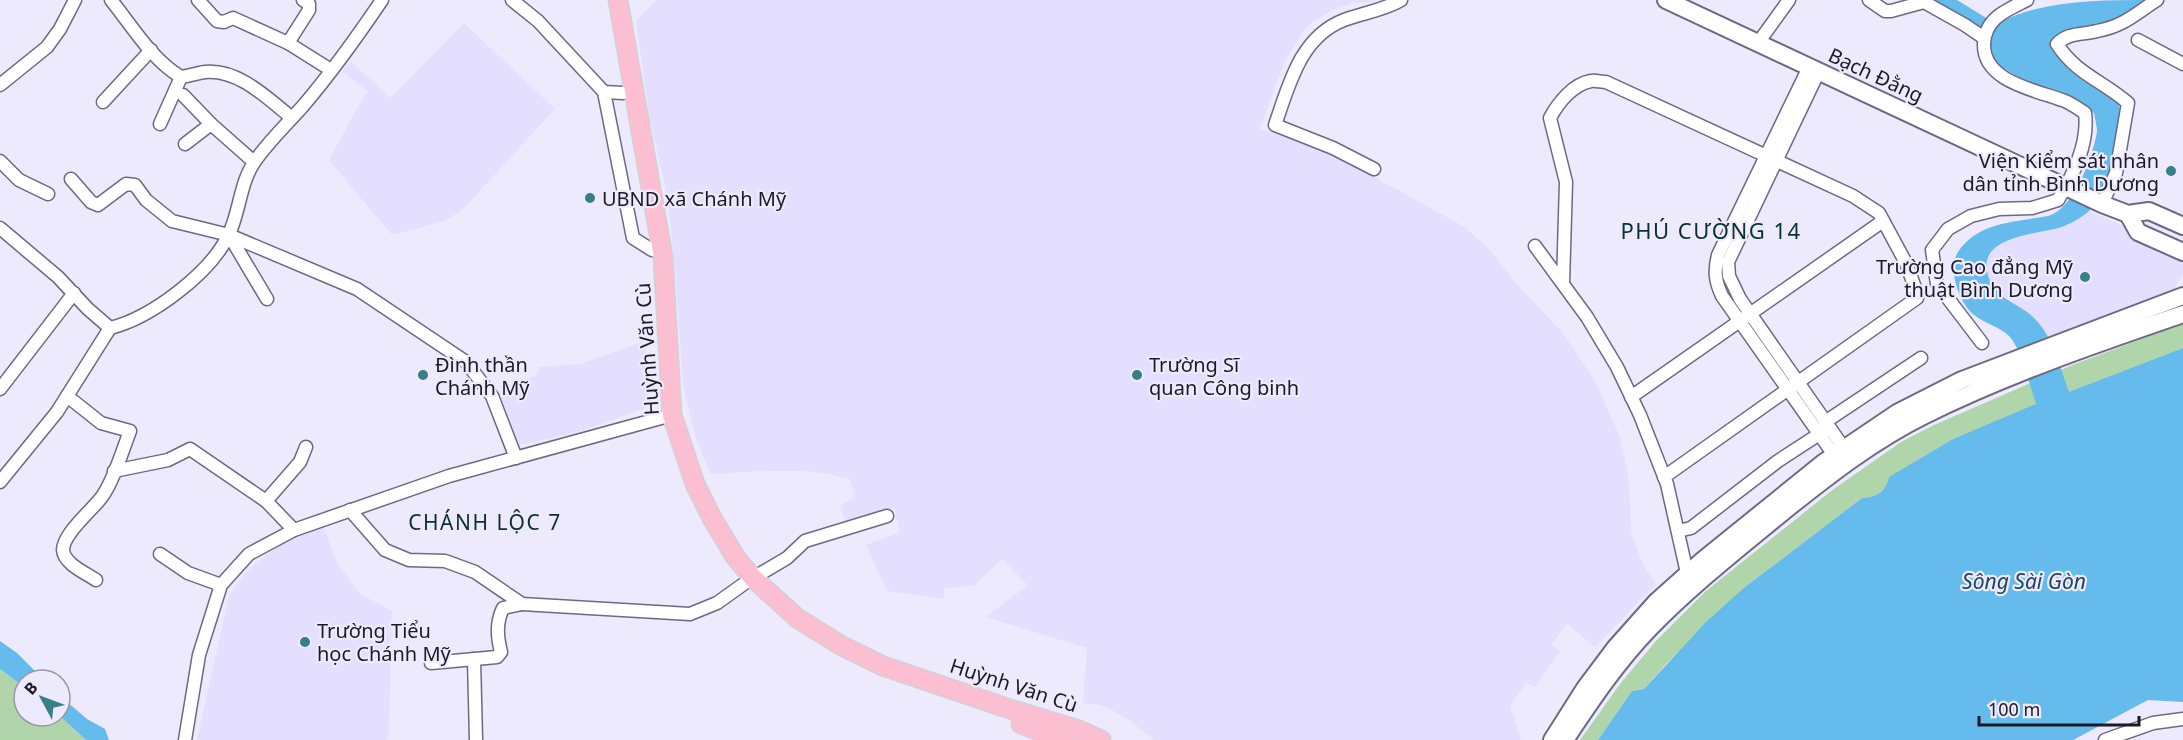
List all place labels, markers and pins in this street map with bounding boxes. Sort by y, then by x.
place label: Viện Kiểm sát nhân dân tỉnh Bình Dương [1962,147,2159,197]
marker: Viện Kiểm sát nhân dân tỉnh Bình Dương [2164,164,2178,178]
place label: UBND xã Chánh Mỹ [602,185,787,212]
marker: UBND xã Chánh Mỹ [583,191,597,205]
place label: Trường Cao đẳng Mỹ thuật Bình Dương [1876,253,2074,303]
marker: Trường Cao đẳng Mỹ thuật Bình Dương [2078,270,2092,284]
place label: Đình thần Chánh Mỹ [435,351,530,401]
place label: Trường Sĩ quan Công binh [1149,351,1299,401]
marker: Đình thần Chánh Mỹ [416,368,430,382]
marker: Trường Sĩ quan Công binh [1130,368,1144,382]
place label: Trường Tiểu học Chánh Mỹ [317,617,452,667]
marker: Trường Tiểu học Chánh Mỹ [298,635,312,649]

